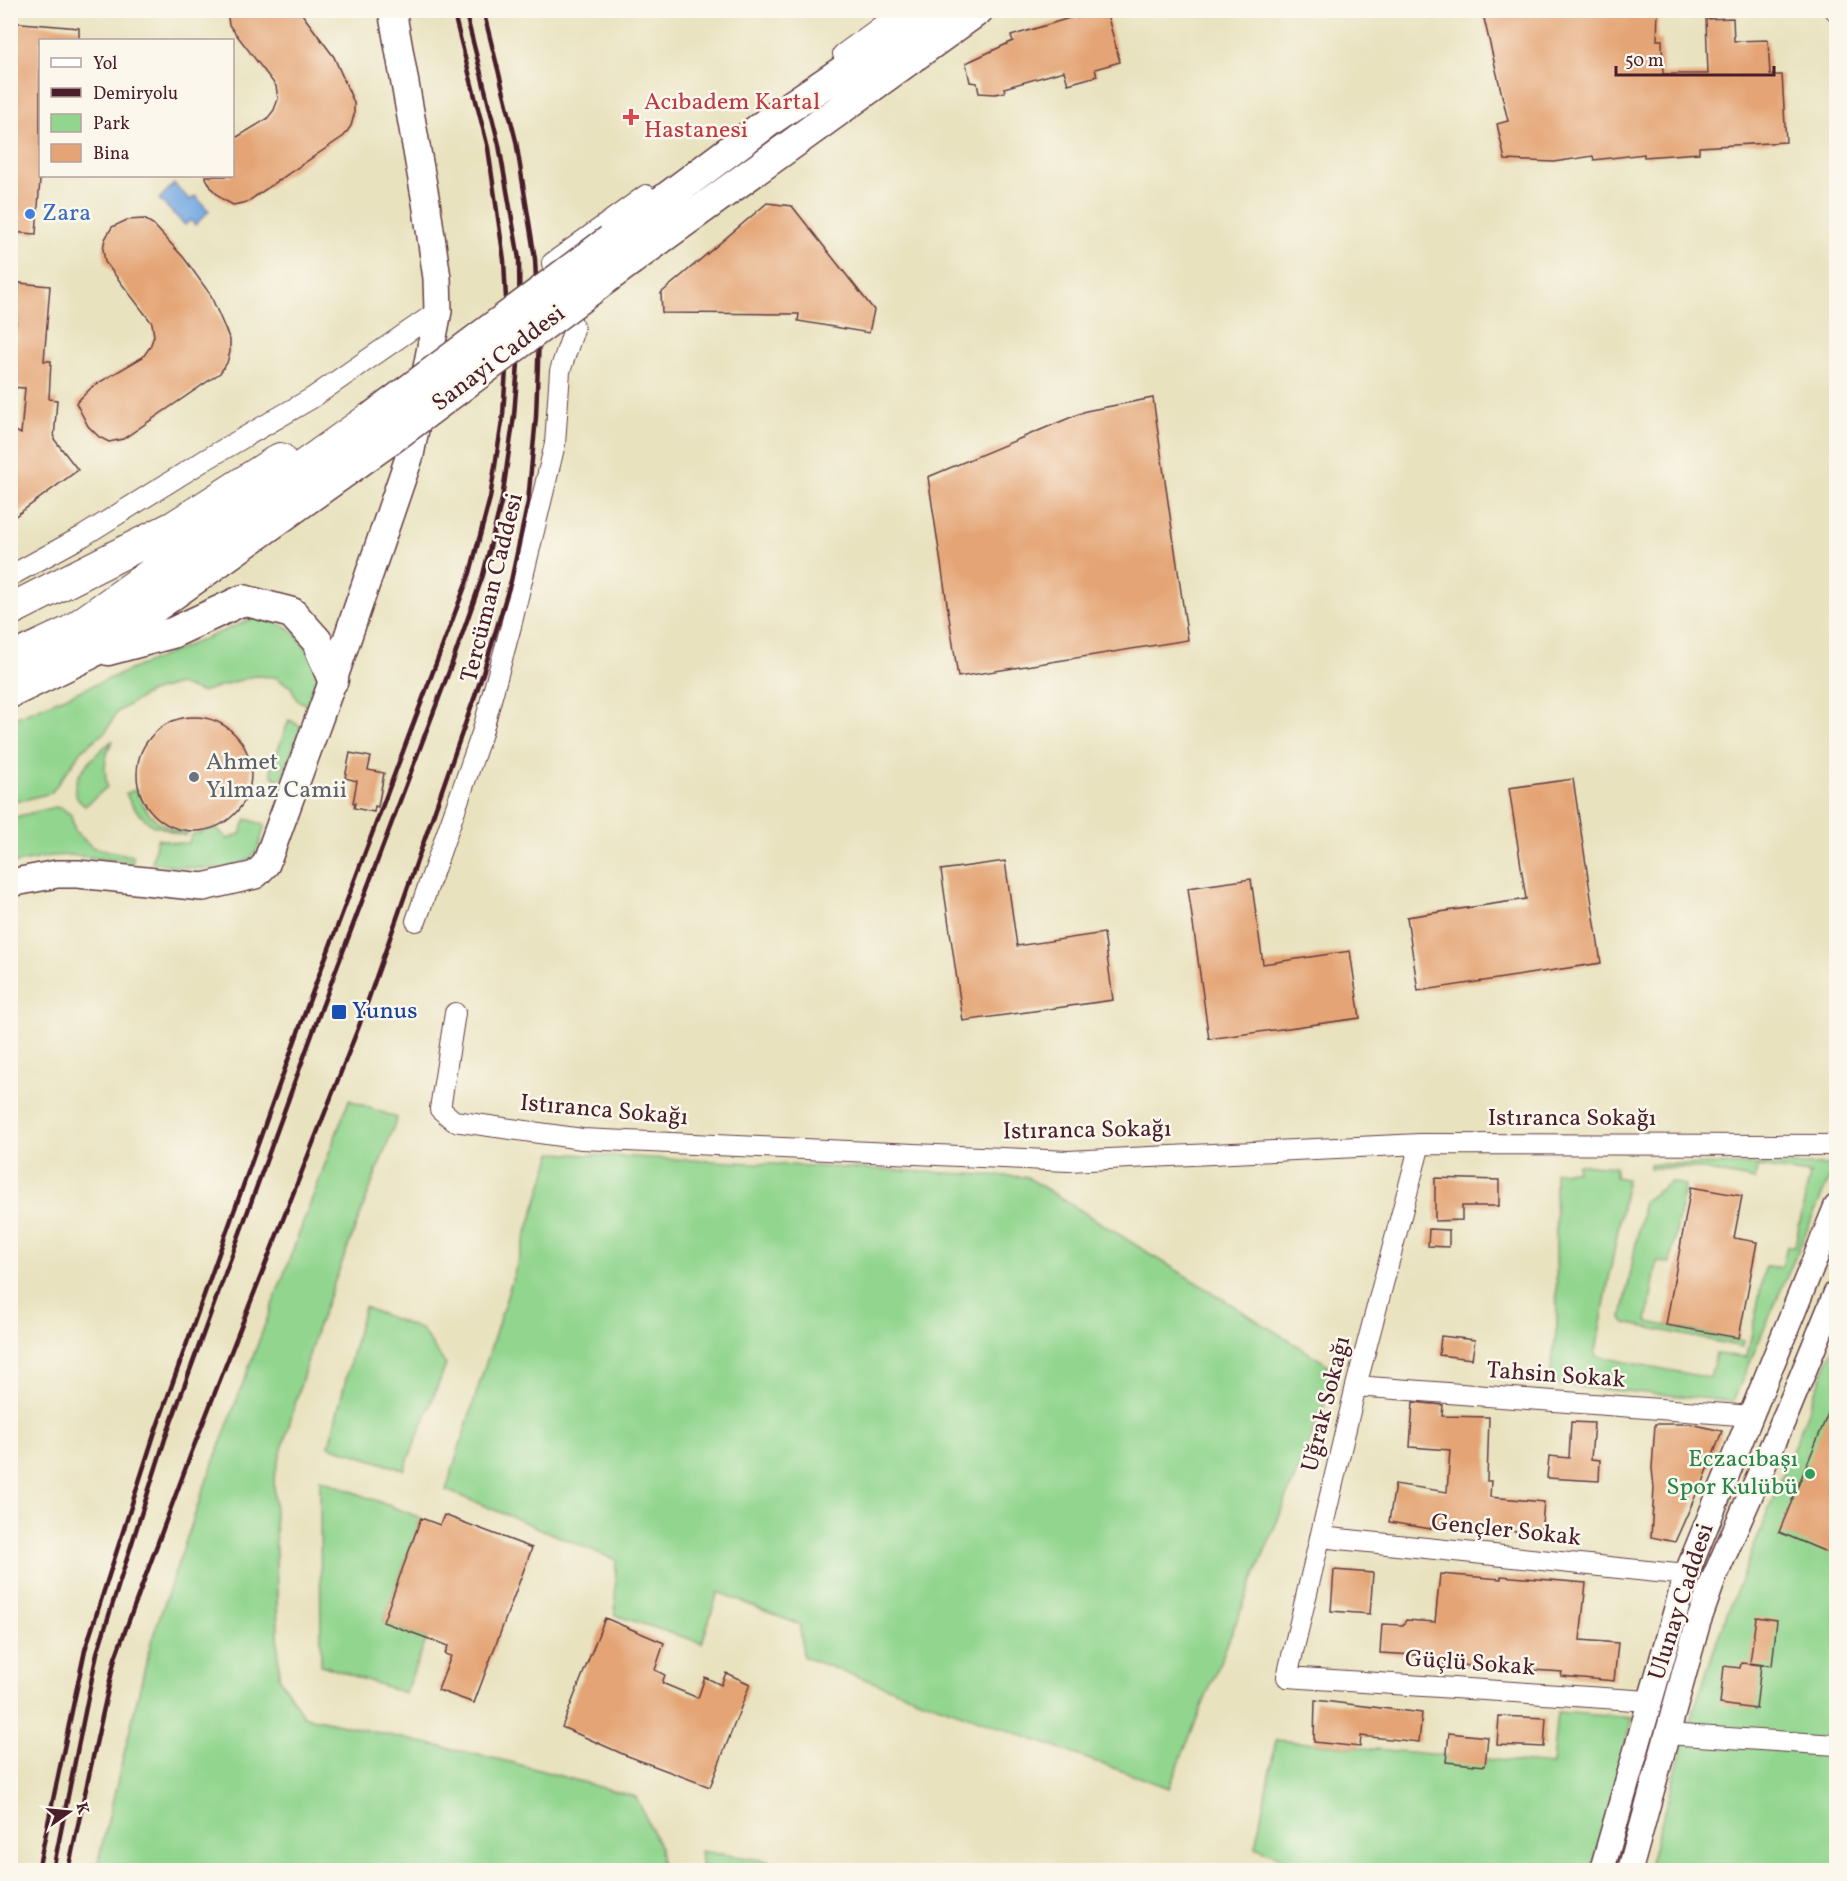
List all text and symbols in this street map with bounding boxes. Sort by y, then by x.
legend [39,39,234,177]
scale bar [1616,39,1774,77]
text: 50 m [1625,49,1664,74]
text: Yol [93,52,118,77]
text: Demiryolu [93,82,178,107]
place label: Acıbadem Kartal Hastanesi [644,86,820,148]
marker: Acıbadem Kartal Hastanesi [622,108,640,126]
text: Park [93,112,130,137]
text: Bina [93,142,129,167]
place label: Zara [42,197,91,231]
marker: Zara [23,207,37,221]
street label: Sanayi Caddesi [425,297,573,421]
street label: Tercüman Caddesi [453,490,533,686]
place label: Ahmet Yılmaz Camii [206,746,347,808]
marker: Ahmet Yılmaz Camii [187,770,201,784]
place label: Yunus [352,995,418,1029]
marker: Yunus [330,1003,348,1021]
street label: Istıranca Sokağı [519,1087,689,1135]
street label: Istıranca Sokağı [1488,1102,1656,1136]
street label: Istıranca Sokağı [1002,1113,1172,1149]
street label: Uğrak Sokağı [1294,1333,1360,1475]
street label: Tahsin Sokak [1485,1354,1627,1398]
place label: Eczacıbaşı Spor Kulübü [1666,1443,1798,1505]
marker: Eczacıbaşı Spor Kulübü [1803,1467,1817,1481]
street label: Gençler Sokak [1429,1506,1583,1556]
street label: Ulunay Caddesi [1641,1519,1723,1685]
street label: Güçlü Sokak [1404,1642,1536,1686]
north arrow [39,1782,99,1842]
text: K [69,1800,94,1817]

